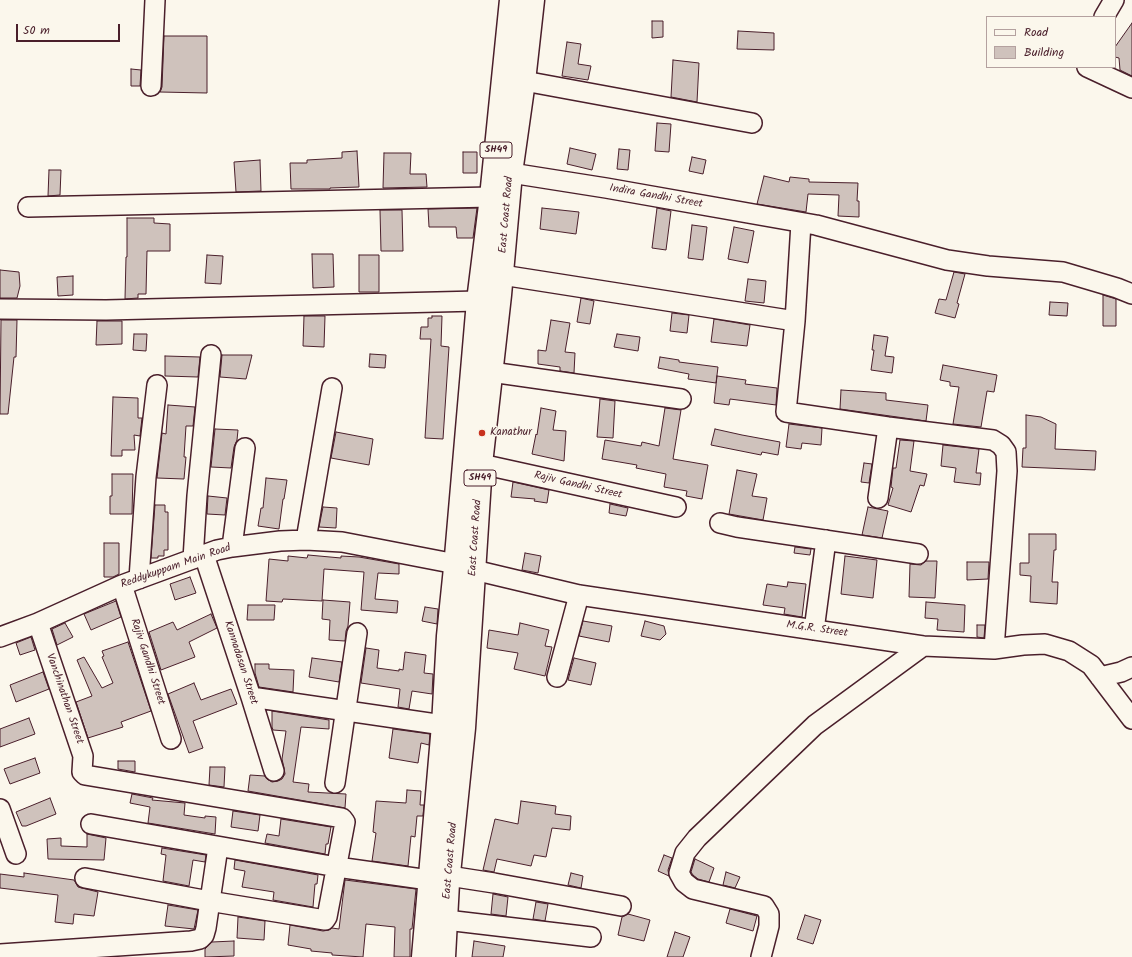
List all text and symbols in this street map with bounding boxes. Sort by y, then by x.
scale bar [18,16,122,42]
legend [986,16,1116,68]
text: 50 m [23,21,50,40]
text: Road [1024,23,1048,42]
text: Building [1024,43,1064,62]
road number: SH49 [480,142,512,158]
street label: East Coast Road [497,176,517,254]
street label: Indira Gandhi Street [608,182,704,212]
place label: Kanathur [490,426,532,440]
marker: Kanathur [477,428,487,438]
street label: Rajiv Gandhi Street [533,469,623,503]
road number: SH49 [464,470,496,486]
street label: East Coast Road [467,499,485,577]
street label: Reddykuppam Main Road [119,542,233,592]
street label: Rajiv Gandhi Street [127,617,167,707]
street label: Kannadasan Street [220,619,260,707]
street label: M.G.R. Street [785,619,849,641]
street label: Vanchinathan Street [42,652,86,746]
street label: East Coast Road [441,822,461,900]

